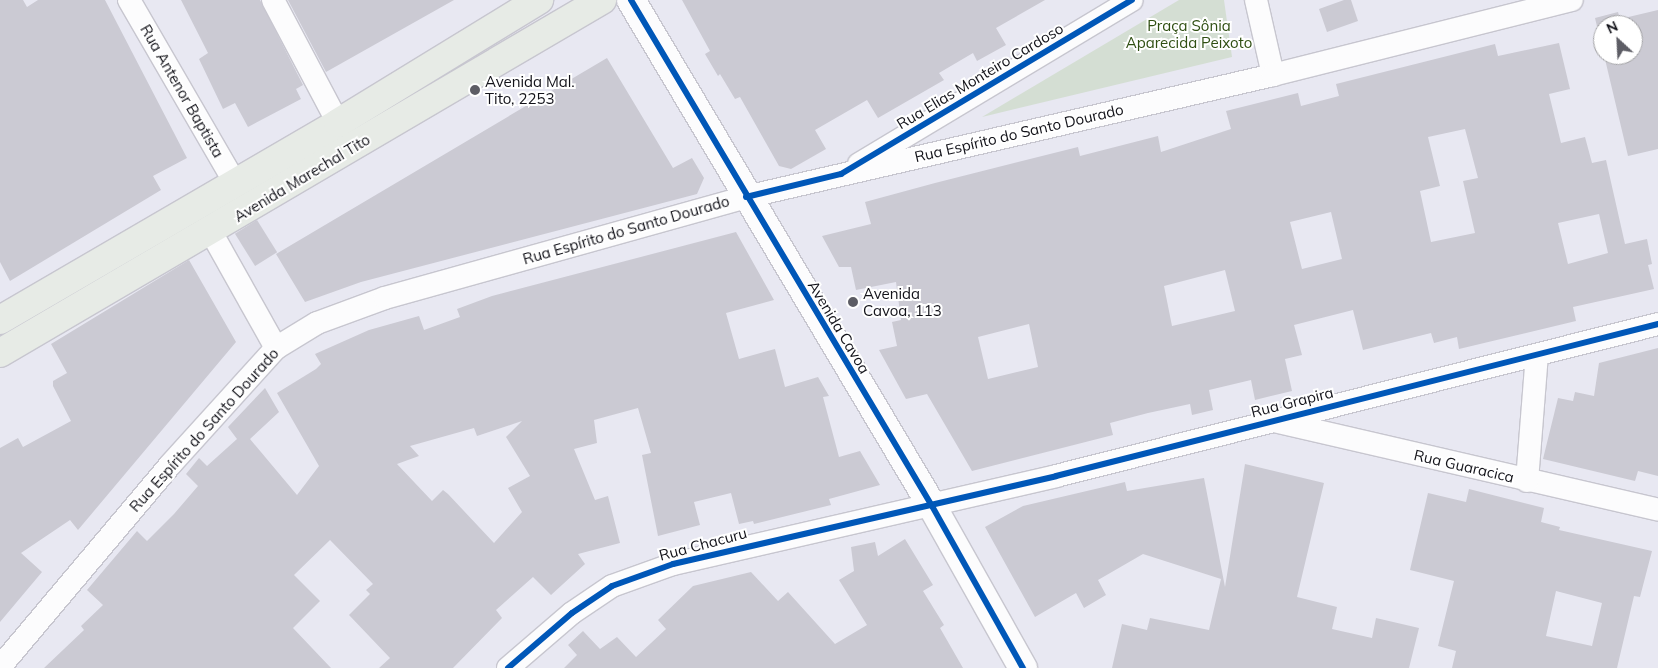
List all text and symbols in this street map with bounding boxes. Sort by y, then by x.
north arrow [1593,15,1643,65]
park label: Praça Sônia Aparecida Peixoto [1126,16,1252,51]
text: N [1603,17,1621,38]
street label: Rua Elias Monteiro Cardoso [893,19,1067,133]
street label: Rua Antenor Baptista [137,21,227,161]
place label: Avenida Mal. Tito, 2253 [485,72,575,107]
marker: Avenida Mal. Tito, 2253 [469,84,481,96]
street label: Rua Espírito do Santo Dourado [913,100,1125,166]
street label: Avenida Marechal Tito [231,130,373,226]
street label: Rua Espírito do Santo Dourado [521,192,731,268]
street label: Avenida Cavoa [804,277,874,377]
place label: Avenida Cavoa, 113 [863,284,942,319]
marker: Avenida Cavoa, 113 [847,296,859,308]
street label: Rua Espírito do Santo Dourado [126,344,282,516]
street label: Rua Grapira [1249,383,1335,421]
street label: Rua Guaracica [1412,446,1516,486]
street label: Rua Chacuru [657,524,749,564]

